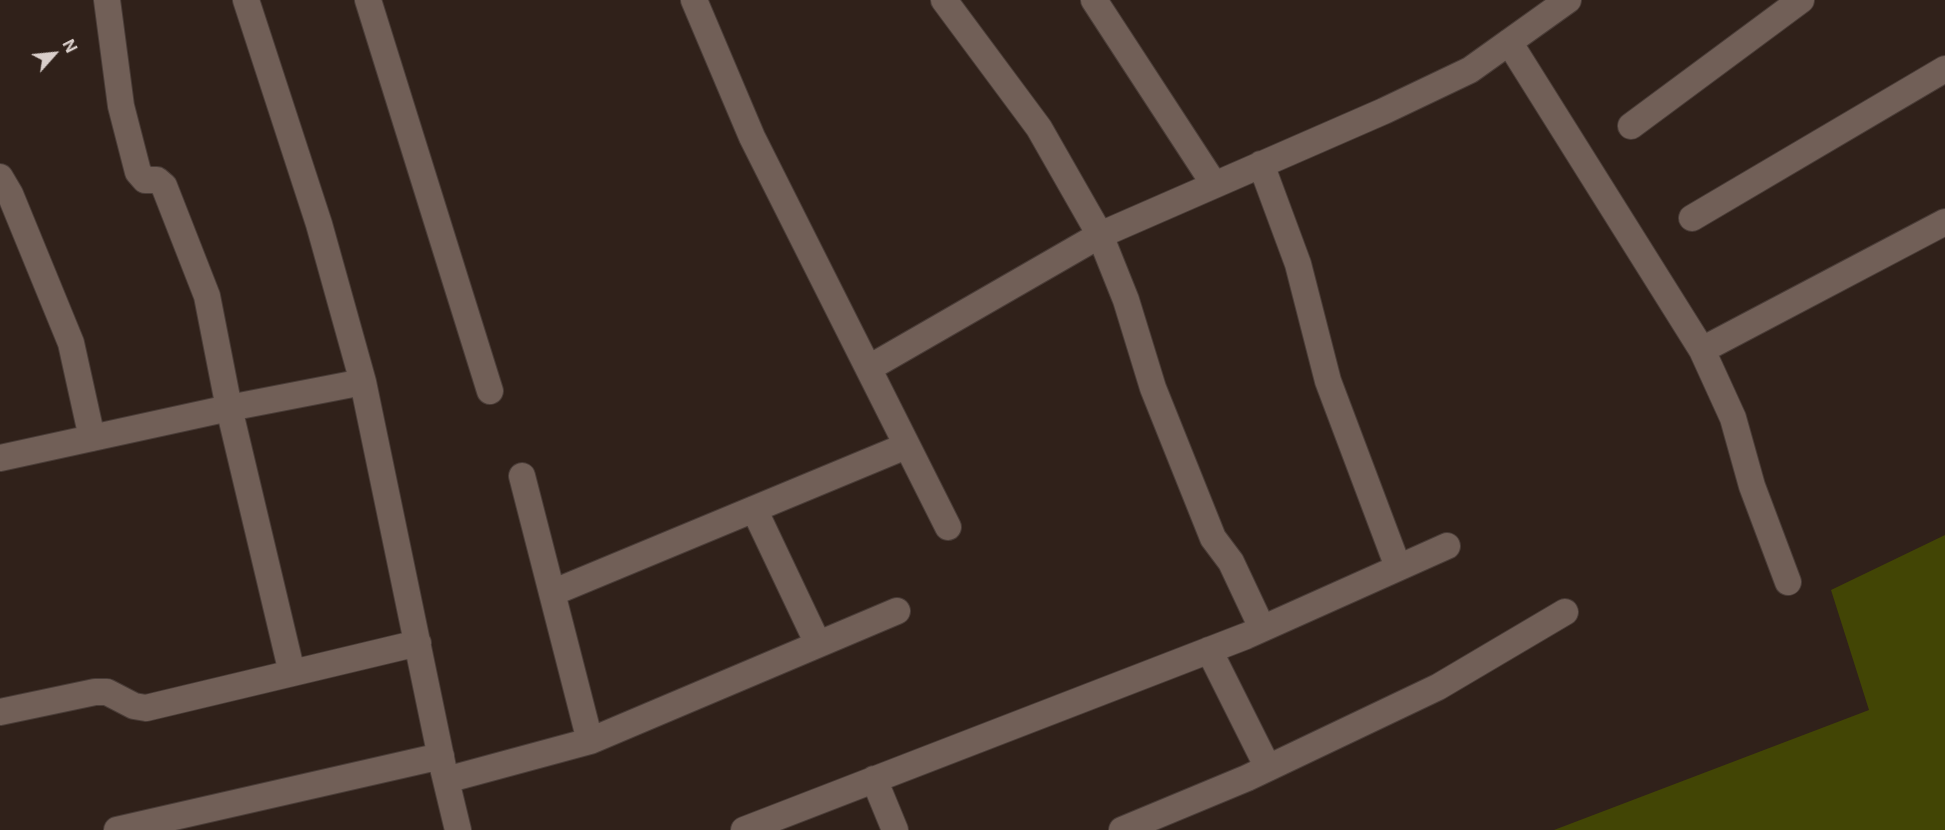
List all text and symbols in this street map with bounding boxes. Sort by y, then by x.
north arrow [24,24,84,84]
text: N [58,36,82,56]

